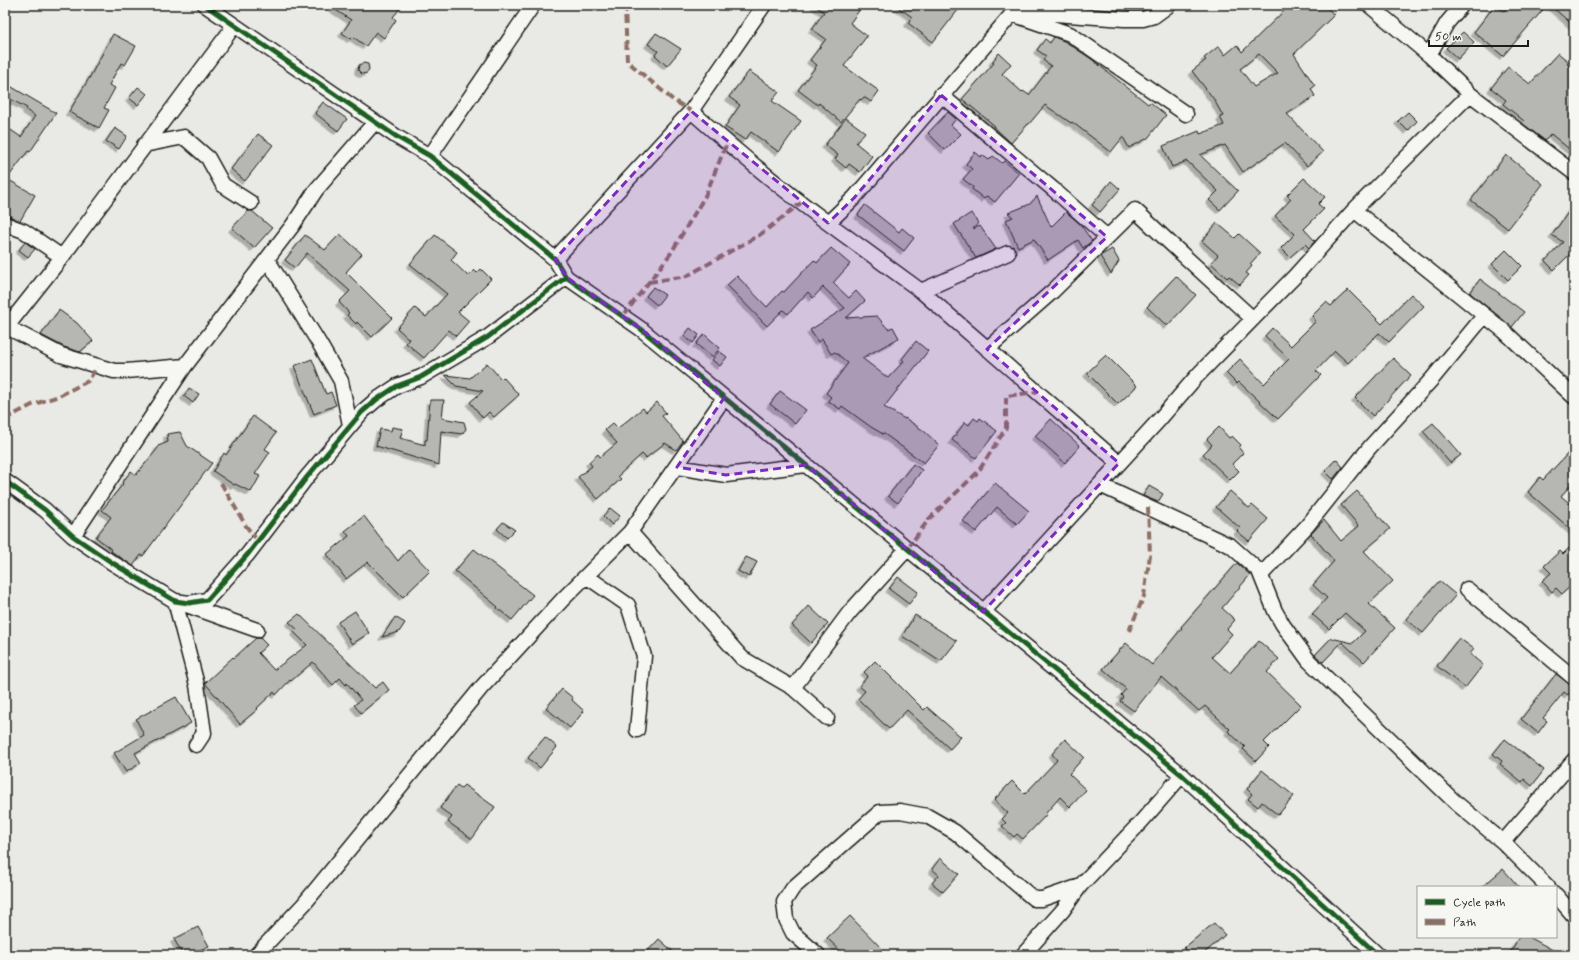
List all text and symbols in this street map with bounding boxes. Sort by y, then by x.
scale bar [1429,22,1528,48]
text: 50 m [1435,29,1462,45]
legend [1417,886,1557,938]
text: Cycle path [1453,895,1505,911]
text: Path [1453,915,1476,931]

